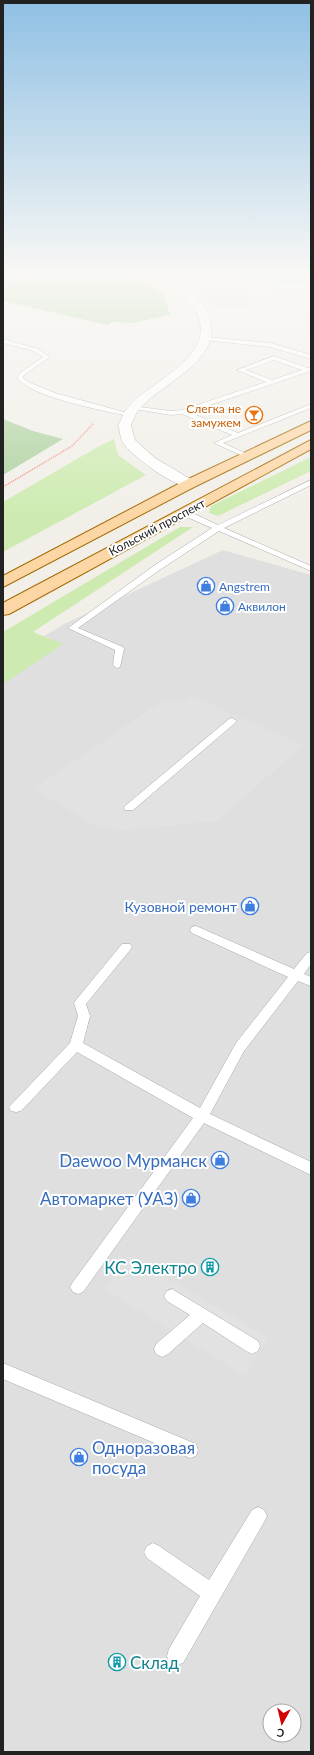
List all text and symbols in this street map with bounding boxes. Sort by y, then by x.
place label: Слегка не замужем [186,401,241,430]
bar icon: Слегка не замужем [244,405,264,425]
street label: Кольский проспект [106,495,208,559]
shop icon: Angstrem [196,576,216,596]
place label: Angstrem [219,579,270,594]
shop icon: Аквилон [215,596,235,616]
place label: Аквилон [238,599,286,614]
shop icon: Кузовной ремонт [240,896,260,916]
place label: Кузовной ремонт [125,898,237,915]
place label: Daewoo Мурманск [59,1150,207,1171]
shop icon: Daewoo Мурманск [210,1150,230,1170]
place label: Автомаркет (УАЗ) [40,1188,178,1209]
shop icon: Автомаркет (УАЗ) [181,1188,201,1208]
place label: КС Электро [104,1257,197,1278]
building icon: КС Электро [200,1257,220,1277]
place label: Одноразовая посуда [92,1437,195,1478]
shop icon: Одноразовая посуда [69,1447,89,1467]
building icon: Склад [107,1652,127,1672]
place label: Склад [130,1652,179,1673]
north arrow [262,1703,302,1743]
text: С [275,1726,285,1740]

